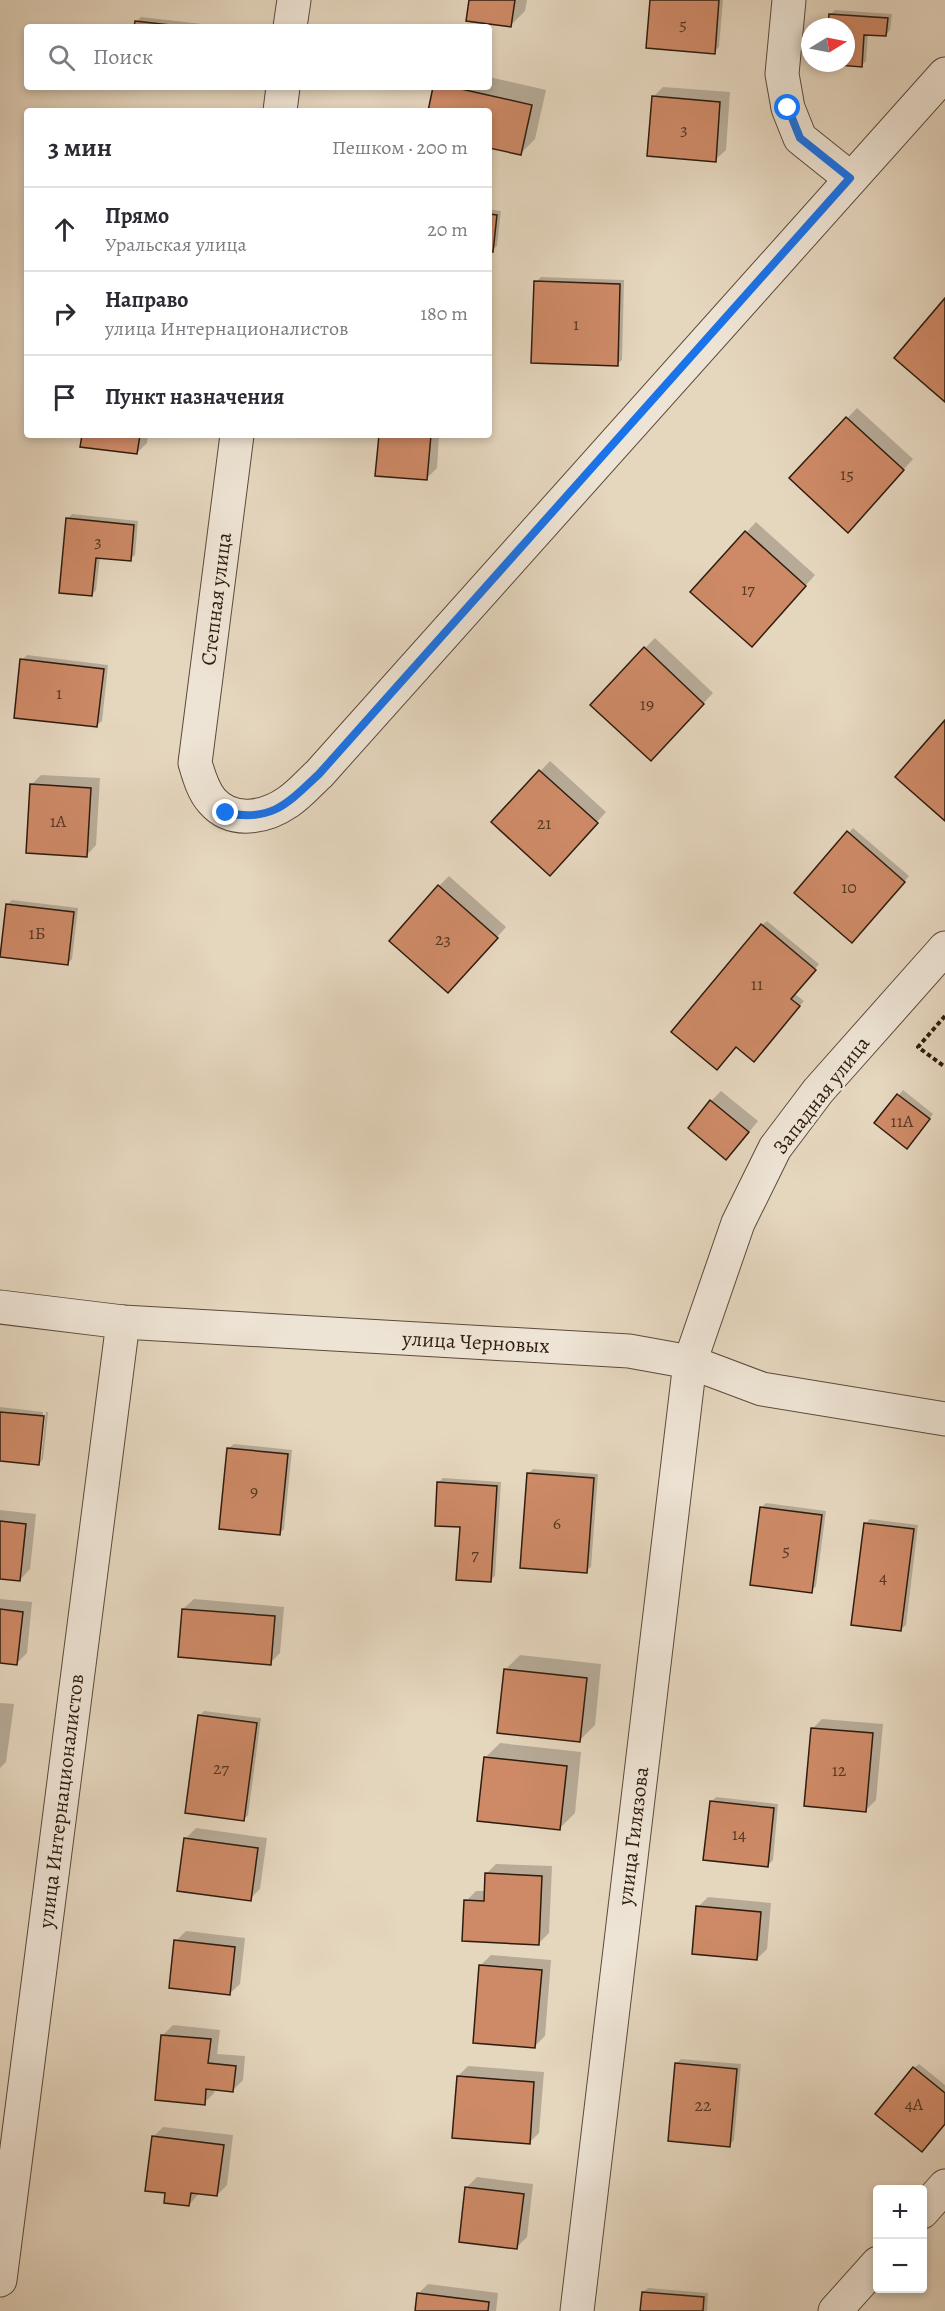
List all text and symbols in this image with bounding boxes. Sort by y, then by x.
house number: 5 [679,12,687,36]
north arrow [801,18,855,72]
search box [24,24,492,90]
icon: search [45,41,78,74]
text: Поиск [93,42,153,72]
route start [774,94,800,120]
house number: 3 [680,117,688,141]
text: 3 мин [48,130,112,165]
text: Пешком · 200 m [332,134,468,161]
text: Прямо [105,201,169,231]
icon: ahead [48,213,81,246]
text: 20 m [427,216,468,243]
text: Уральская улица [105,231,247,258]
text: Направо [105,285,188,315]
icon: right [48,297,81,330]
text: 180 m [420,300,468,327]
house number: 1 [573,312,579,336]
text: улица Интернационалистов [105,315,349,342]
icon: arrive [48,381,81,414]
text: Пункт назначения [105,382,284,412]
house number: 15 [840,462,854,486]
house number: 3 [94,529,102,553]
street label: Степная улица [194,531,238,667]
house number: 17 [741,577,755,601]
house number: 1 [56,681,62,705]
house number: 19 [640,692,654,716]
route end [212,799,238,825]
house number: 1А [50,809,67,833]
house number: 21 [537,811,551,835]
house number: 10 [841,875,857,899]
house number: 1Б [29,921,45,945]
house number: 23 [435,927,451,951]
house number: 11 [751,972,763,996]
street label: Западная улица [766,1030,876,1160]
house number: 11А [891,1109,914,1133]
street label: улица Черновых [401,1324,551,1360]
house number: 9 [250,1479,258,1503]
house number: 6 [553,1511,561,1535]
house number: 5 [782,1538,790,1562]
house number: 7 [471,1542,479,1566]
house number: 4 [879,1565,887,1589]
street label: улица Интернационалистов [31,1672,90,1931]
house number: 27 [213,1756,229,1780]
house number: 12 [832,1758,847,1782]
street label: улица Гилязова [610,1765,655,1908]
house number: 14 [732,1822,746,1846]
house number: 4А [905,2092,924,2116]
house number: 22 [694,2093,712,2117]
map controls [873,2185,927,2293]
button: + [873,2185,927,2239]
button: − [873,2239,927,2293]

